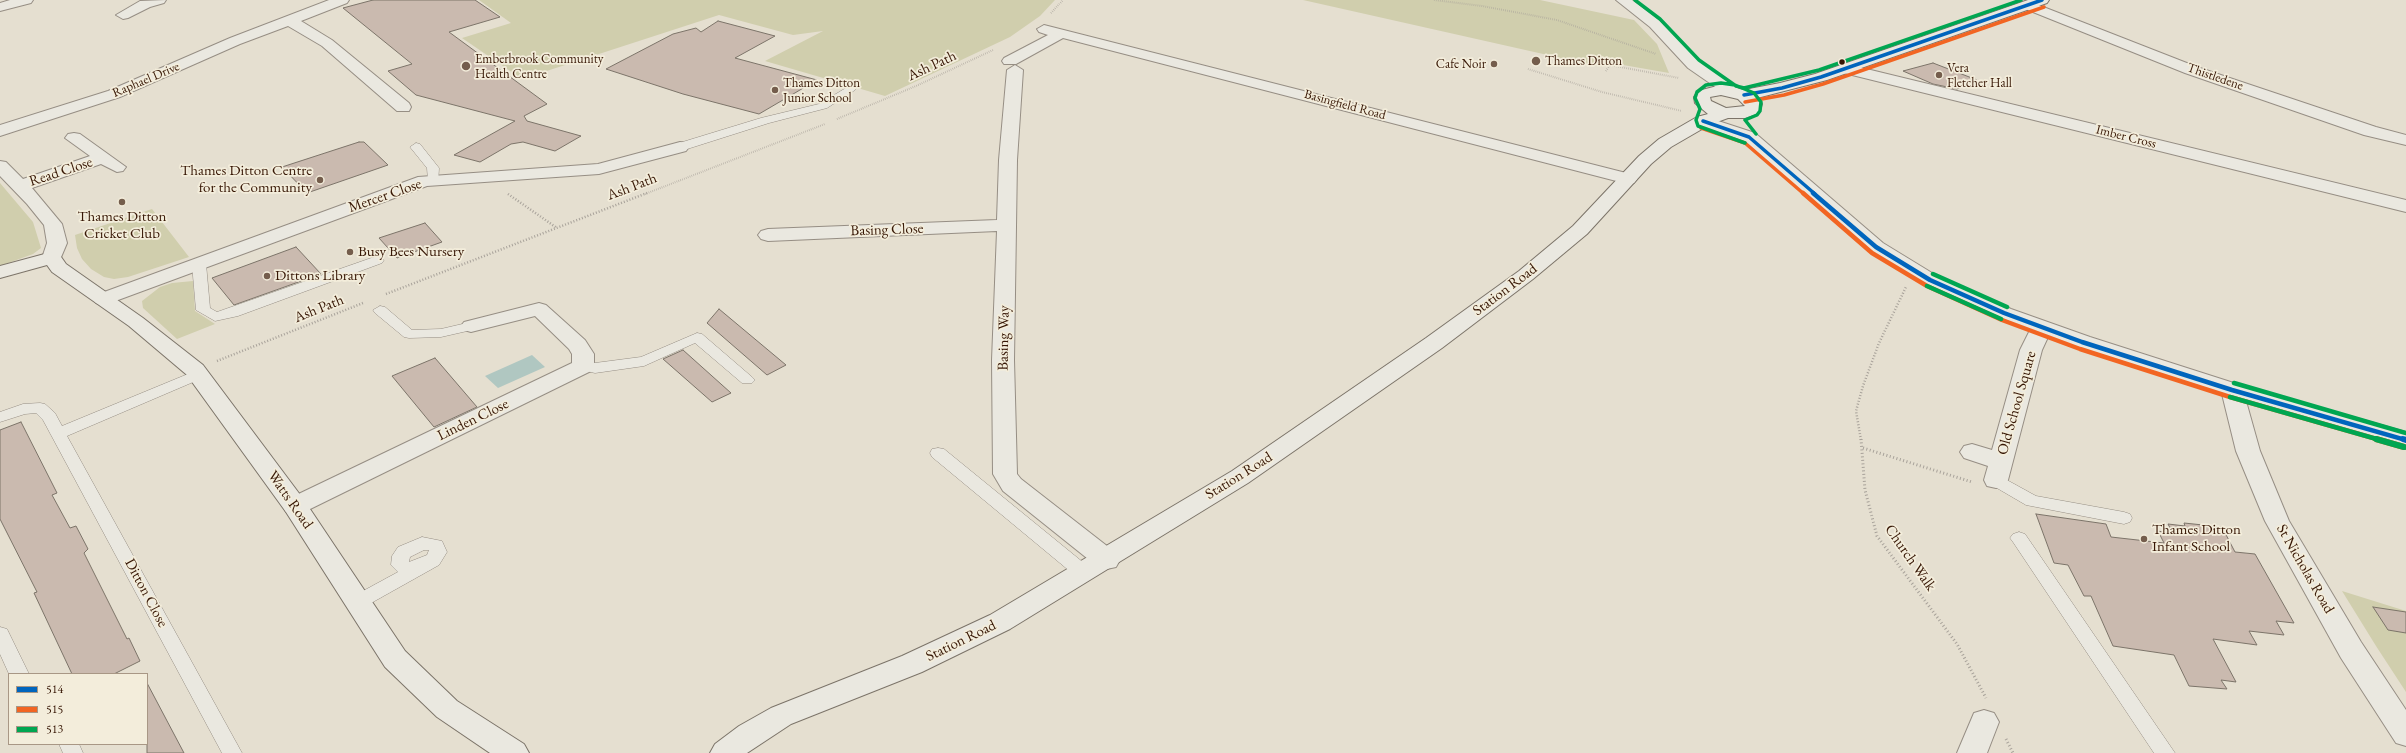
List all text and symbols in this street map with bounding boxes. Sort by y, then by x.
street label: Ash Path [905,47,959,85]
place label: Emberbrook Community Health Centre [475,51,604,82]
place label: Thames Ditton [1545,53,1622,69]
marker: Thames Ditton [1530,55,1542,67]
place label: Cafe Noir [1436,56,1486,72]
unlabelled marker [1837,57,1847,67]
street label: Raphael Drive [110,59,182,101]
marker: Cafe Noir [1489,59,1499,69]
marker: Emberbrook Community Health Centre [460,60,472,72]
place label: Vera Fletcher Hall [1947,60,2012,91]
street label: Thistledene [2185,60,2245,94]
marker: Vera Fletcher Hall [1934,70,1944,80]
place label: Thames Ditton Junior School [783,75,860,106]
marker: Thames Ditton Junior School [770,85,780,95]
street label: Basingfield Road [1302,87,1388,123]
street label: Imber Cross [2094,122,2158,152]
street label: Read Close [27,153,95,191]
place label: Thames Ditton Centre for the Community [180,162,312,197]
street label: Ash Path [605,169,659,205]
marker: Thames Ditton Centre for the Community [315,175,325,185]
street label: Mercer Close [346,175,424,217]
marker: Thames Ditton Cricket Club [117,197,127,207]
place label: Thames Ditton Cricket Club [78,208,166,243]
street label: Basing Close [850,220,924,240]
place label: Busy Bees Nursery [358,243,464,261]
marker: Busy Bees Nursery [345,247,355,257]
street label: Station Road [1469,260,1541,320]
place label: Dittons Library [275,267,365,285]
marker: Dittons Library [262,271,272,281]
street label: Ash Path [292,291,346,327]
street label: Basing Way [994,305,1014,371]
street label: Old School Square [1994,349,2040,457]
street label: Linden Close [434,395,512,445]
street label: Station Road [1202,448,1276,504]
street label: Watts Road [263,467,317,533]
street label: Church Walk [1881,521,1939,595]
place label: Thames Ditton Infant School [2152,521,2241,556]
street label: St Nicholas Road [2272,521,2338,617]
marker: Thames Ditton Infant School [2139,534,2149,544]
street label: Ditton Close [120,556,172,630]
street label: Station Road [923,616,999,666]
legend [8,673,148,745]
text: 514 [46,681,63,697]
text: 515 [46,701,63,717]
text: 513 [46,721,63,737]

